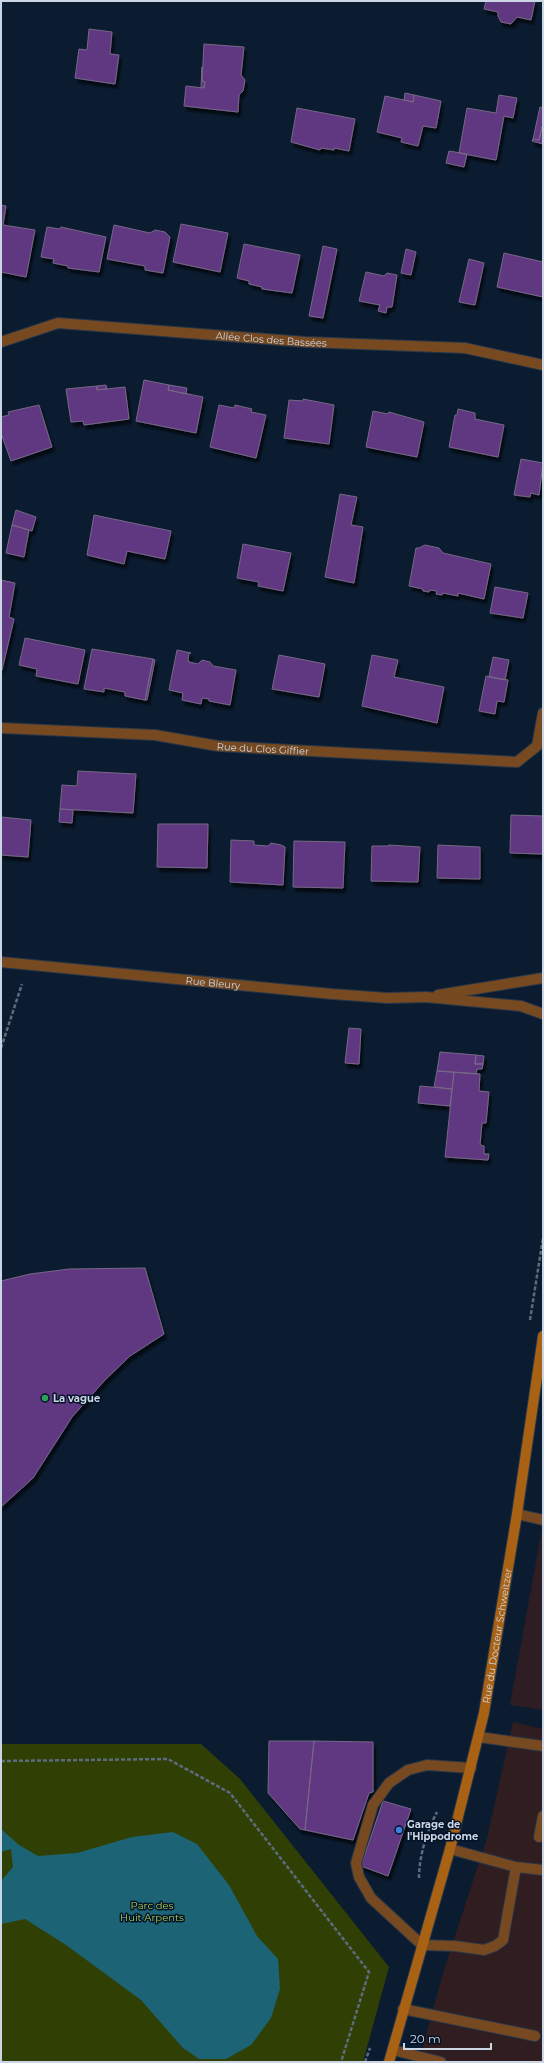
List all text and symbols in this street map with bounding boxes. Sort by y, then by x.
street label: Allée Clos des Bassées [215,329,327,349]
street label: Rue du Clos Giffier [216,739,309,757]
street label: Rue Bleury [185,973,242,992]
place label: La vague [53,1392,100,1405]
marker: La vague [40,1393,50,1403]
street label: Rue du Docteur Schweitzer [479,1567,514,1705]
place label: Garage de l'Hippodrome [407,1818,478,1843]
marker: Garage de l'Hippodrome [394,1825,404,1835]
park label: Parc des Huit Arpents [120,1899,184,1924]
scale bar [404,2025,491,2051]
text: 20 m [410,2031,441,2046]

